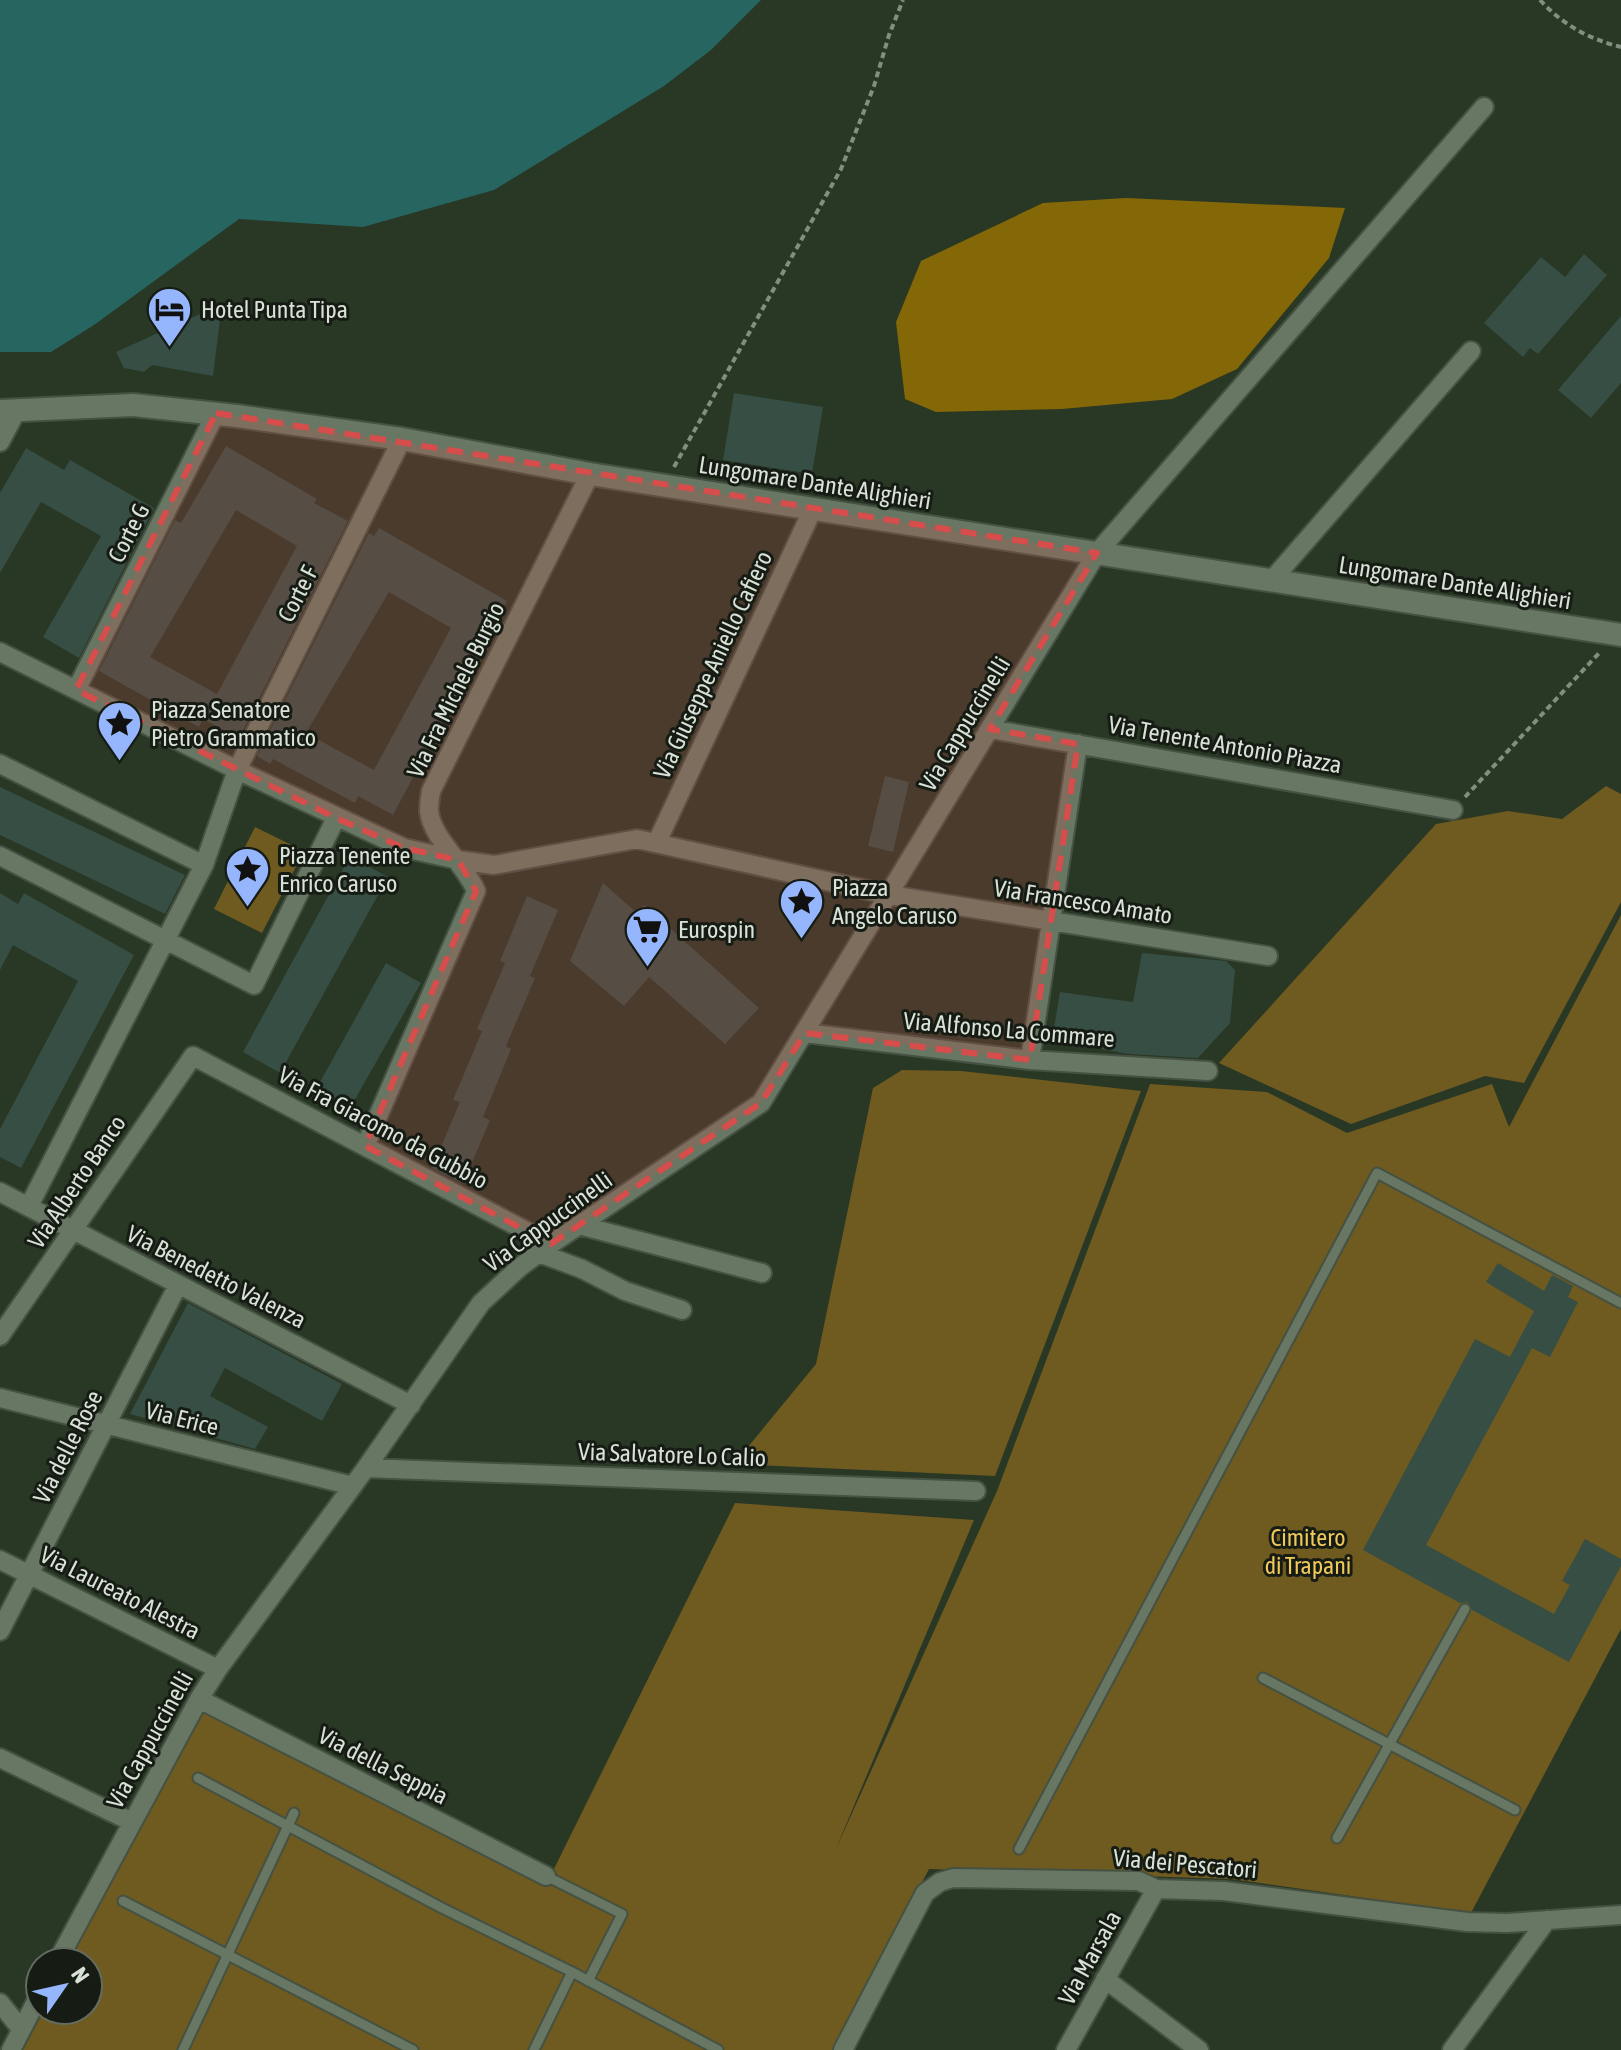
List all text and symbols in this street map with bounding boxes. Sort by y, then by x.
hotel icon: Hotel Punta Tipa [146,286,194,349]
place label: Hotel Punta Tipa [201,296,348,323]
street label: Lungomare Dante Alighieri [697,451,933,514]
street label: Corte G [102,499,155,567]
street label: Via Giuseppe Aniello Cafiero [648,547,777,783]
street label: Lungomare Dante Alighieri [1337,551,1573,614]
street label: Corte F [272,561,323,626]
street label: Via Fra Michele Burgio [401,598,510,782]
street label: Via Cappuccinelli [914,652,1015,796]
place label: Piazza Senatore Pietro Grammatico [151,696,316,751]
place icon: Piazza Senatore Pietro Grammatico [96,700,144,763]
street label: Via Tenente Antonio Piazza [1106,711,1344,778]
place label: Piazza Tenente Enrico Caruso [279,842,410,897]
place icon: Piazza Tenente Enrico Caruso [224,846,272,909]
place label: Piazza Angelo Caruso [832,874,957,929]
street label: Via Francesco Amato [992,874,1174,929]
place icon: Piazza Angelo Caruso [777,878,825,941]
supermarket icon: Eurospin [623,906,671,969]
place label: Eurospin [678,916,755,943]
street label: Via Alfonso La Commare [902,1007,1116,1052]
street label: Via Fra Giacomo da Gubbio [274,1061,492,1194]
street label: Via Alberto Banco [22,1110,131,1253]
street label: Via Cappuccinelli [478,1166,617,1277]
street label: Via Benedetto Valenza [122,1220,310,1333]
street label: Via delle Rose [28,1386,108,1508]
street label: Via Erice [143,1396,221,1441]
street label: Via Salvatore Lo Calio [578,1438,766,1471]
park label: Cimitero di Trapani [1265,1524,1351,1579]
street label: Via Laureato Alestra [36,1541,205,1645]
street label: Via Cappuccinelli [101,1667,198,1813]
street label: Via della Seppia [314,1721,452,1810]
street label: Via dei Pescatori [1112,1844,1258,1883]
street label: Via Marsala [1053,1906,1126,2009]
north arrow [24,1946,104,2026]
text: N [66,1962,95,1987]

